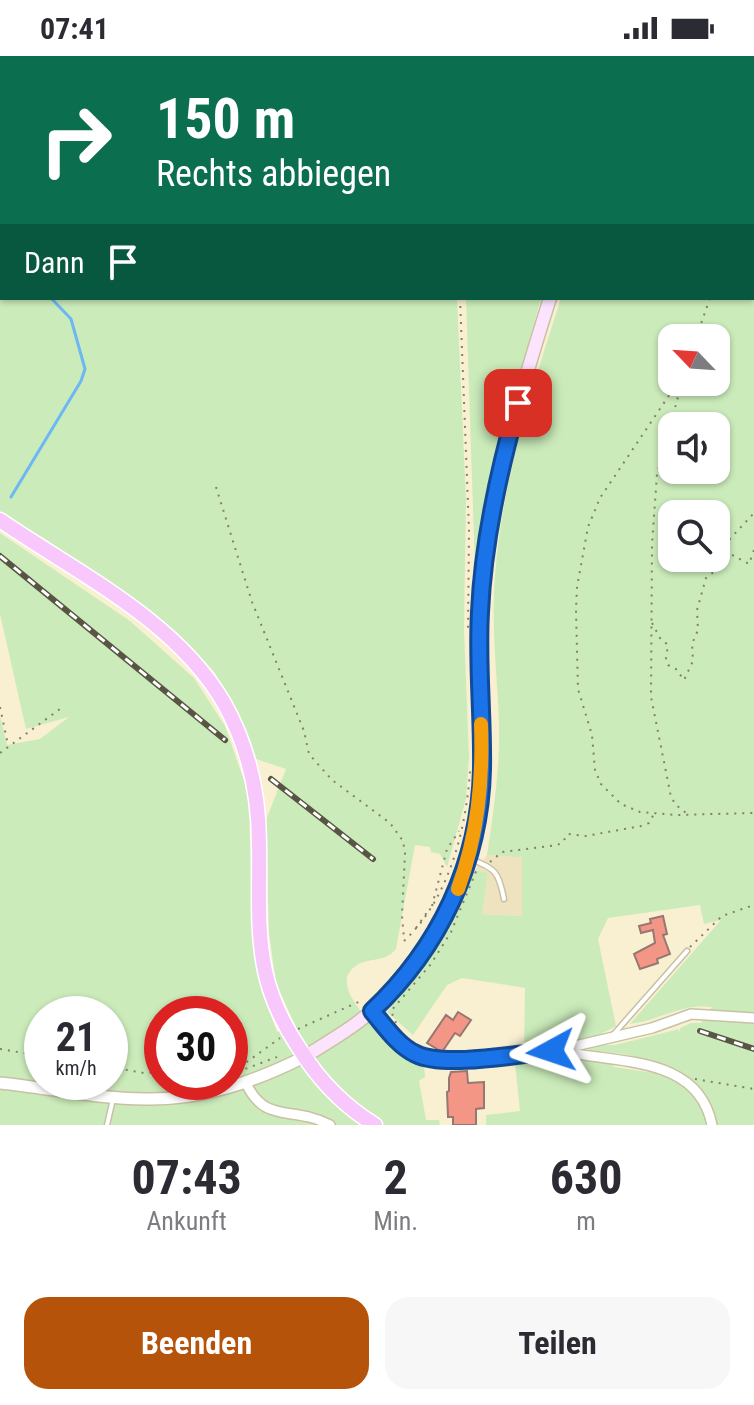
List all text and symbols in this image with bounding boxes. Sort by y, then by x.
text: 07:41 [40,11,109,46]
text: 150 m [156,86,295,152]
icon: right [24,88,128,192]
text: Rechts abbiegen [156,153,391,195]
icon: arrive [101,240,145,284]
text: Dann [24,245,85,280]
north arrow [658,324,730,396]
map controls [658,324,730,572]
pin [484,369,552,437]
icon: arrive [496,381,540,425]
button: sound [658,412,730,484]
button: search [658,500,730,572]
speed limit sign: 30 [144,996,248,1100]
position arrow [509,1009,593,1093]
text: 21 [56,1014,96,1061]
text: km/h [55,1056,97,1080]
text: 07:43 [132,1149,242,1206]
text: 2 [384,1149,408,1206]
text: 630 [550,1149,623,1206]
text: Ankunft [146,1206,227,1236]
text: Min. [373,1206,418,1236]
text: m [576,1206,596,1236]
button: Beenden [24,1297,369,1389]
button: Teilen [385,1297,730,1389]

